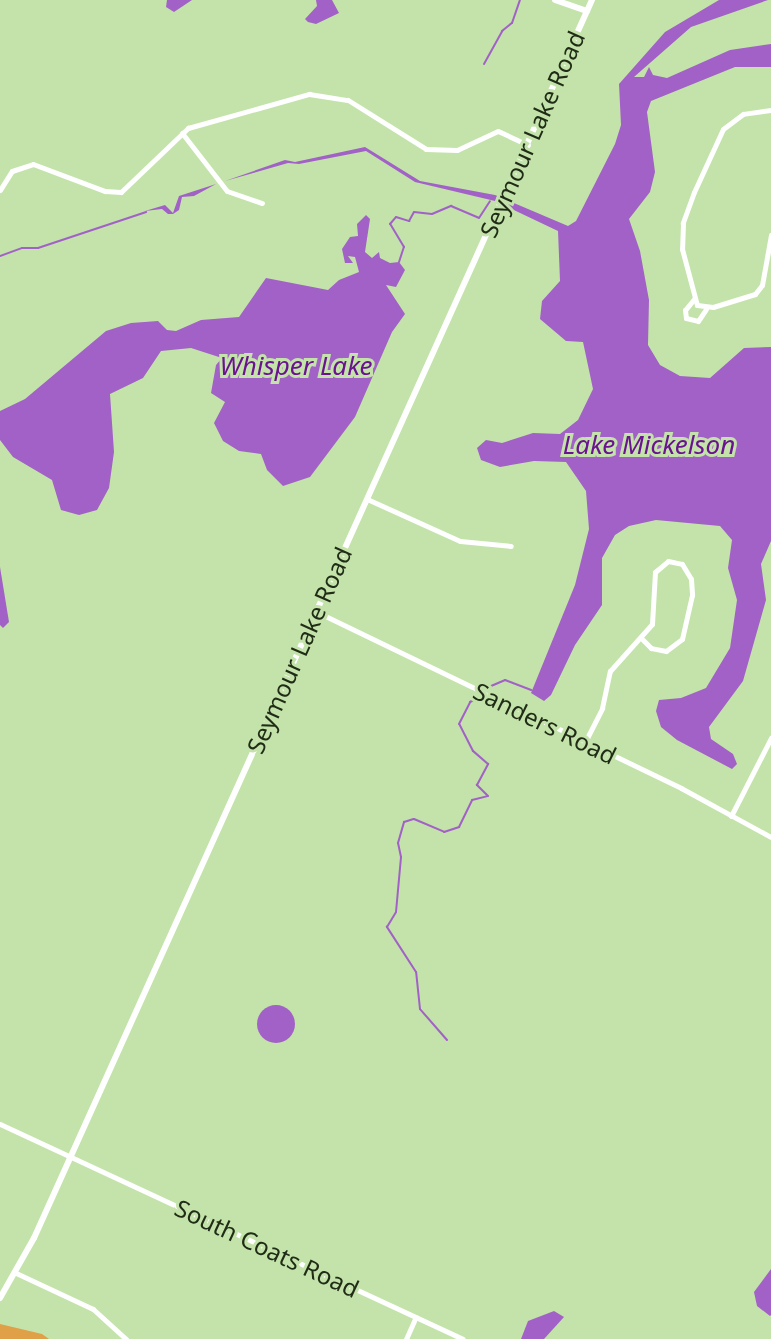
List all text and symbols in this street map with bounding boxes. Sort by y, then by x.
street label: Seymour Lake Road [474,26,590,242]
water label: Whisper Lake [220,350,372,382]
water label: Lake Mickelson [563,429,735,461]
street label: Seymour Lake Road [241,542,357,758]
street label: Sanders Road [469,676,621,770]
street label: South Coats Road [171,1193,363,1303]

